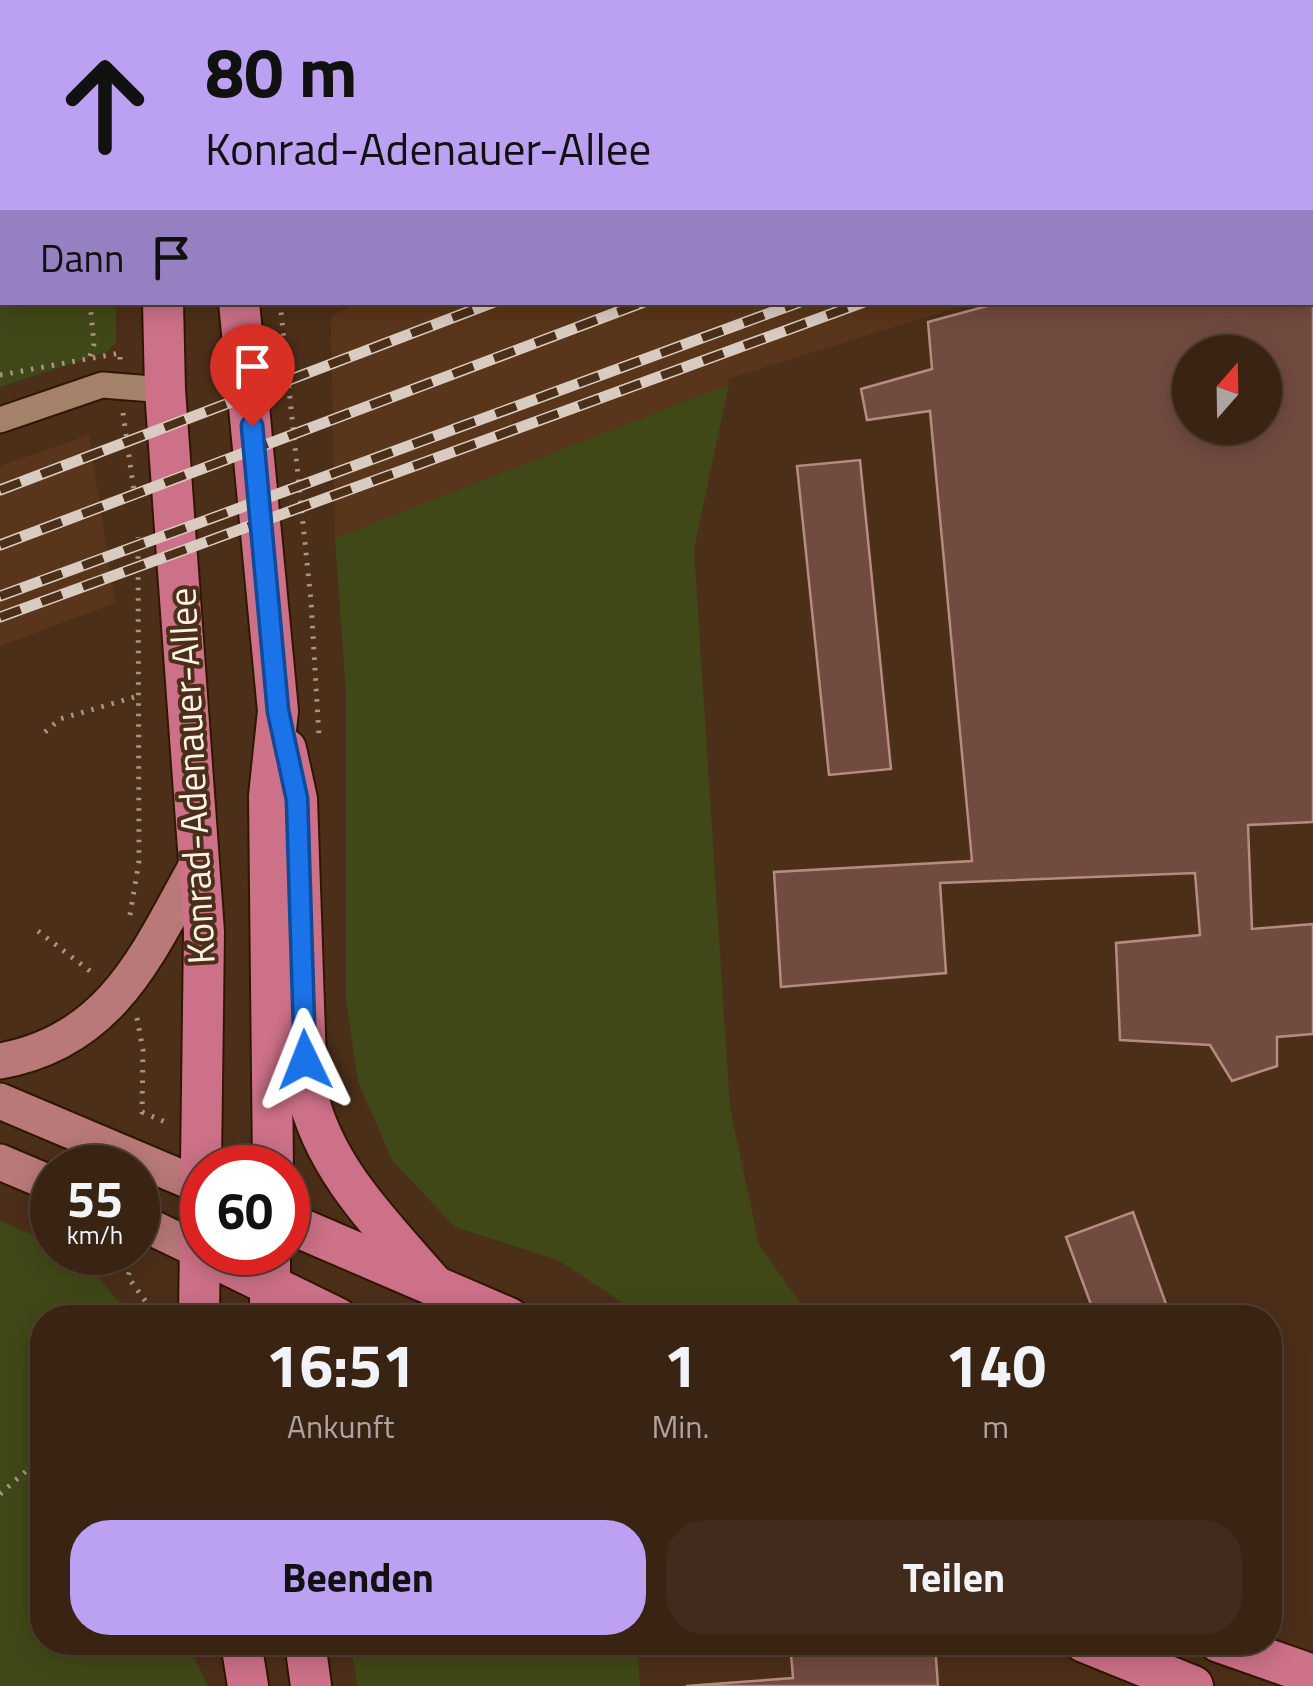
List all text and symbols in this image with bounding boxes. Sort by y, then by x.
text: 80 m [205,18,358,124]
icon: ahead [40,40,170,170]
text: Konrad-Adenauer-Allee [205,114,651,182]
text: Dann [40,229,124,287]
icon: arrive [144,230,199,285]
pin [210,324,295,427]
north arrow [1172,335,1282,445]
map controls [1172,335,1282,445]
icon: arrive [225,339,280,394]
street label: Konrad-Adenauer-Allee [152,586,230,966]
position arrow [253,1008,357,1112]
speed limit sign: 60 [180,1145,310,1275]
text: 55 [67,1160,123,1236]
text: km/h [67,1216,123,1254]
text: 16:51 [266,1319,416,1410]
text: 1 [664,1319,697,1410]
text: 140 [945,1319,1046,1410]
text: Ankunft [287,1402,395,1450]
text: Min. [651,1402,709,1450]
text: m [982,1402,1009,1450]
button: Beenden [70,1520,646,1635]
button: Teilen [666,1520,1242,1635]

